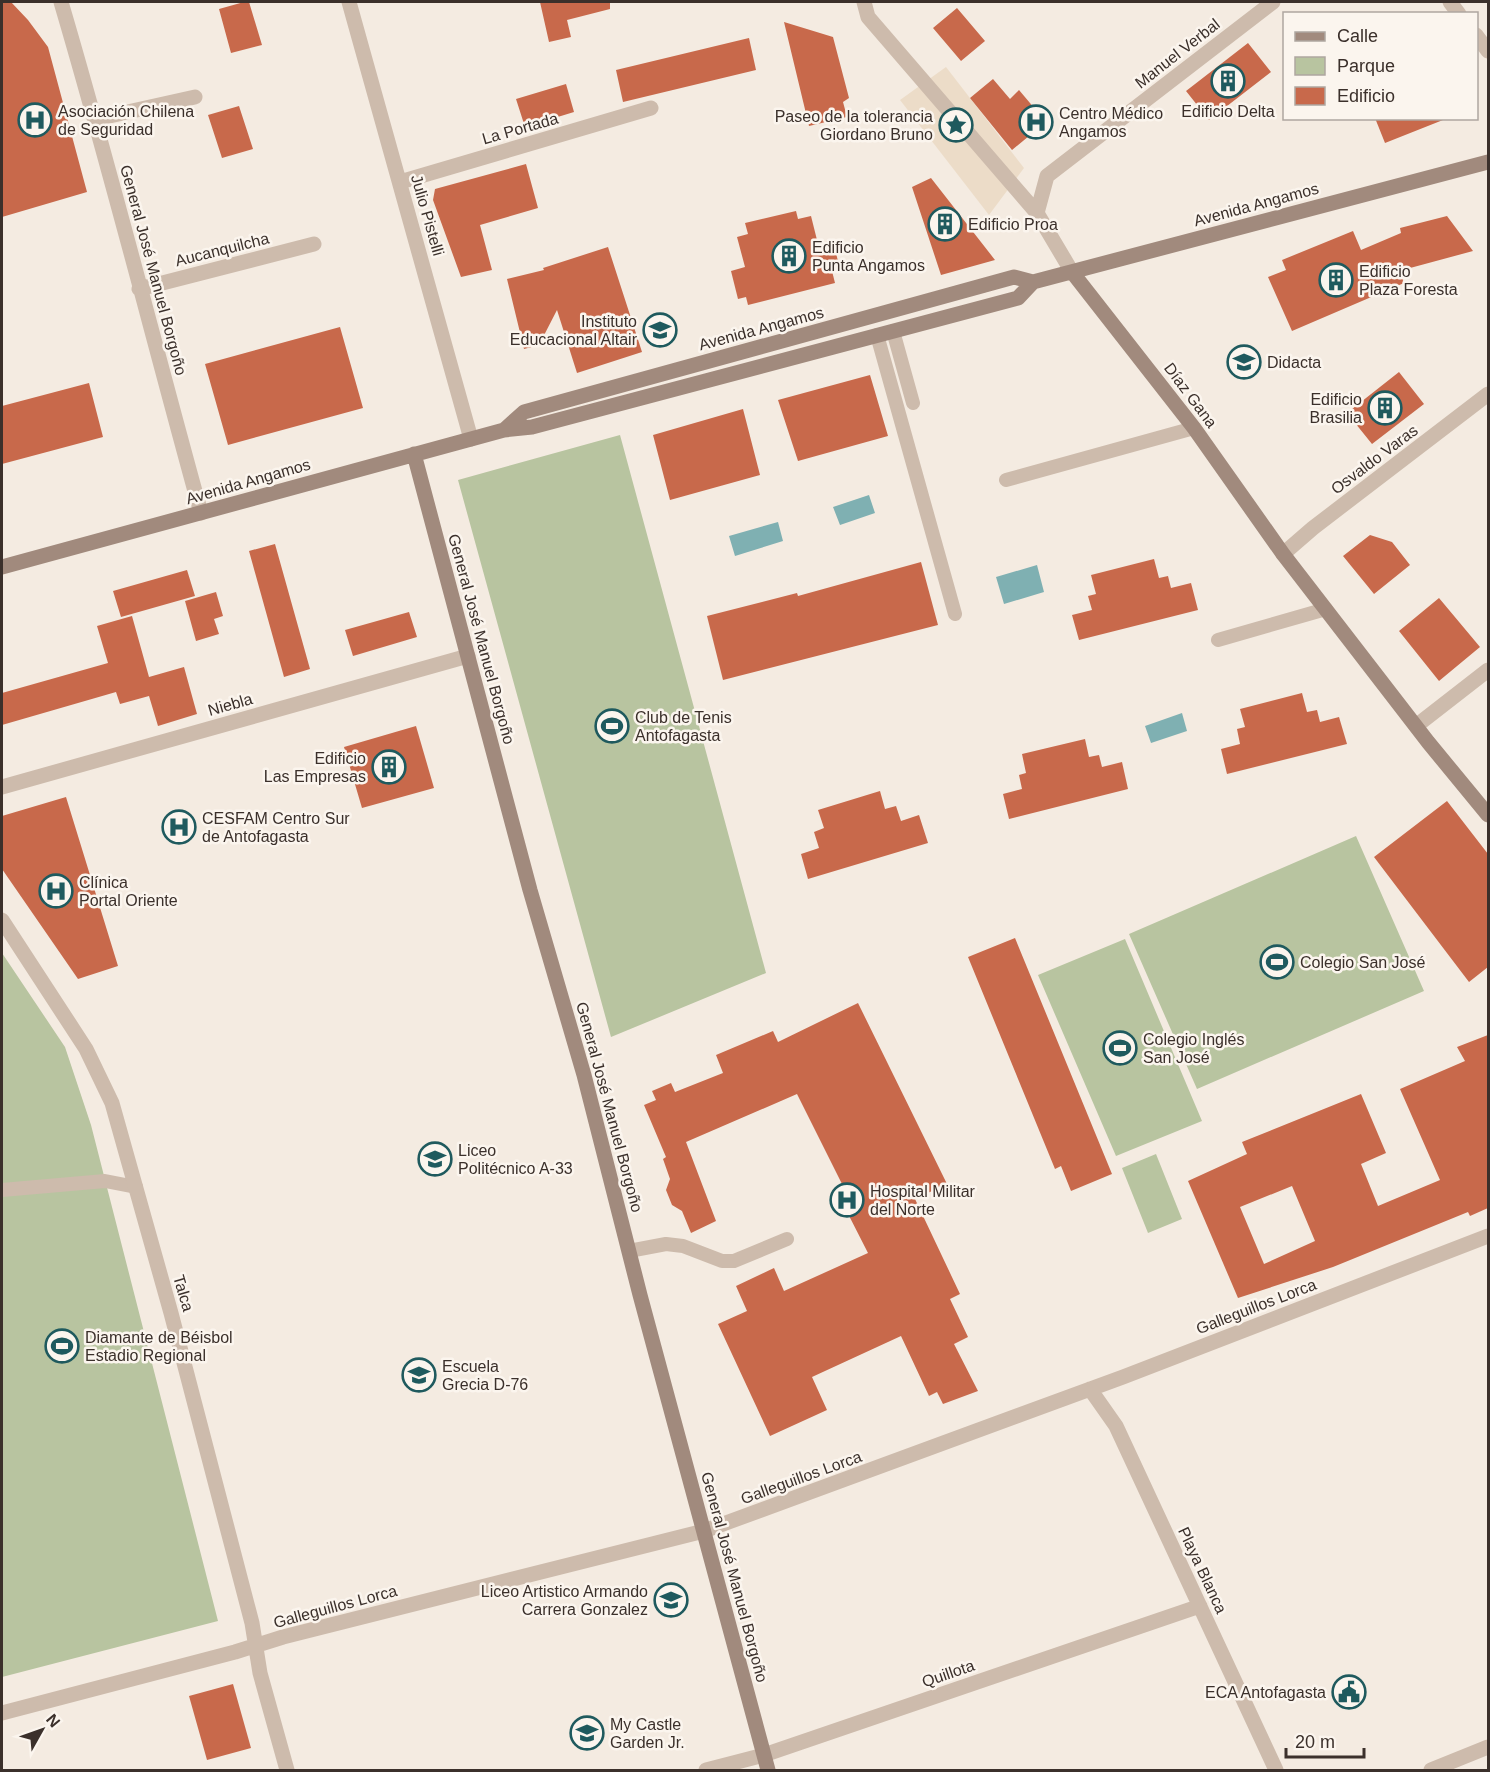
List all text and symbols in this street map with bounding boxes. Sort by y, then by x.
legend [1283,12,1478,120]
street label: Manuel Verbal [1132,15,1223,92]
text: Calle [1337,26,1378,46]
text: Parque [1337,56,1395,76]
building icon: Edificio Delta [1210,63,1246,99]
text: Edificio [1337,86,1395,106]
hospital icon: Asociación Chilena de Seguridad [17,102,53,138]
place label: Asociación Chilena de Seguridad [58,103,194,138]
place label: Edificio Delta [1181,103,1275,120]
hospital icon: Centro Médico Angamos [1018,104,1054,140]
place label: Centro Médico Angamos [1059,105,1163,140]
place icon: Paseo de la tolerancia Giordano Bruno [938,107,974,143]
place label: Paseo de la tolerancia Giordano Bruno [775,108,933,143]
street label: La Portada [480,109,560,147]
street label: General José Manuel Borgoño [117,163,190,377]
street label: Julio Pistelli [408,173,447,258]
street label: Avenida Angamos [1192,180,1320,229]
building icon: Edificio Proa [927,206,963,242]
place label: Edificio Proa [968,216,1058,233]
street label: Aucanquilcha [173,230,271,269]
building icon: Edificio Punta Angamos [771,238,807,274]
place label: Edificio Punta Angamos [812,239,925,274]
building icon: Edificio Plaza Foresta [1318,262,1354,298]
place label: Edificio Plaza Foresta [1359,263,1458,298]
street label: Avenida Angamos [697,304,825,353]
school or university icon: Instituto Educacional Altair [642,312,678,348]
place label: Instituto Educacional Altair [510,313,638,348]
school or university icon: Didacta [1226,344,1262,380]
place label: Didacta [1267,354,1321,371]
street label: Díaz Gana [1161,360,1220,431]
building icon: Edificio Brasilia [1367,390,1403,426]
place label: Edificio Brasilia [1310,391,1362,426]
street label: Osvaldo Varas [1328,421,1421,497]
street label: Avenida Angamos [184,456,312,507]
street label: General José Manuel Borgoño [445,532,518,746]
street label: Niebla [206,690,254,719]
sports icon: Club de Tenis Antofagasta [594,708,630,744]
place label: Club de Tenis Antofagasta [635,709,732,744]
building icon: Edificio Las Empresas [371,749,407,785]
place label: Edificio Las Empresas [264,750,366,785]
hospital icon: CESFAM Centro Sur de Antofagasta [161,809,197,845]
place label: CESFAM Centro Sur de Antofagasta [202,810,350,845]
hospital icon: Clínica Portal Oriente [38,873,74,909]
place label: Clínica Portal Oriente [79,874,178,909]
sports icon: Colegio San José [1259,944,1295,980]
place label: Colegio San José [1300,954,1426,971]
street label: General José Manuel Borgoño [573,1000,646,1214]
sports icon: Colegio Inglés San José [1102,1030,1138,1066]
place label: Colegio Inglés San José [1143,1031,1244,1066]
school or university icon: Liceo Politécnico A-33 [417,1141,453,1177]
place label: Liceo Politécnico A-33 [458,1142,573,1177]
hospital icon: Hospital Militar del Norte [829,1182,865,1218]
place label: Hospital Militar del Norte [870,1183,976,1218]
street label: Talca [170,1273,197,1314]
street label: Galleguillos Lorca [1194,1276,1319,1337]
sports icon: Diamante de Béisbol Estadio Regional [44,1328,80,1364]
place label: Diamante de Béisbol Estadio Regional [85,1329,233,1364]
school or university icon: Escuela Grecia D-76 [401,1357,437,1393]
place label: Escuela Grecia D-76 [442,1358,528,1393]
street label: Galleguillos Lorca [739,1448,864,1507]
street label: General José Manuel Borgoño [698,1470,771,1684]
street label: Playa Blanca [1175,1524,1230,1616]
street label: Galleguillos Lorca [272,1582,399,1631]
school or university icon: Liceo Artistico Armando Carrera Gonzalez [653,1582,689,1618]
place label: Liceo Artistico Armando Carrera Gonzalez [481,1583,648,1618]
street label: Quillota [920,1657,977,1690]
public building icon: ECA Antofagasta [1331,1674,1367,1710]
place label: ECA Antofagasta [1205,1684,1326,1701]
north arrow [12,1700,72,1760]
text: N [43,1711,63,1731]
school or university icon: My Castle Garden Jr. [569,1715,605,1751]
place label: My Castle Garden Jr. [610,1716,685,1751]
scale bar [1286,1721,1364,1759]
text: 20 m [1295,1732,1335,1752]

